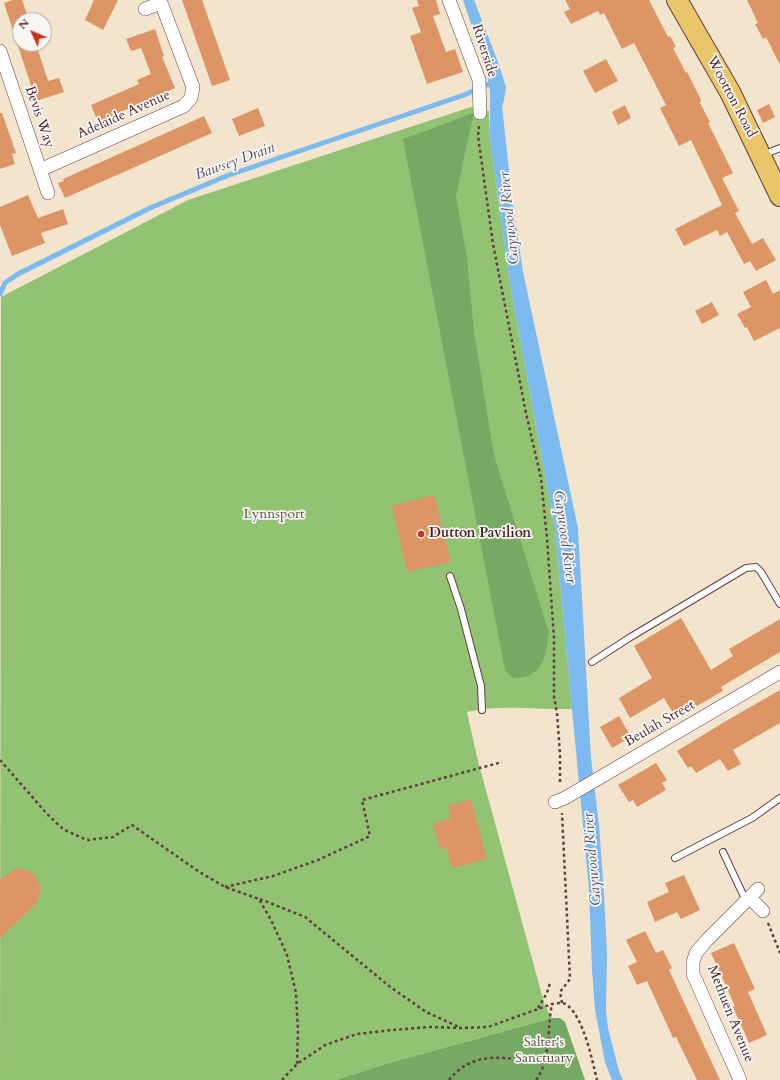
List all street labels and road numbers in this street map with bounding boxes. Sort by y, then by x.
street label: Riverside [468,22,500,80]
street label: Wootton Road [703,54,759,140]
street label: Bevis Way [21,84,57,150]
street label: Adelaide Avenue [75,87,173,143]
street label: Beulah Street [622,697,698,751]
street label: Methuen Avenue [703,963,757,1065]

